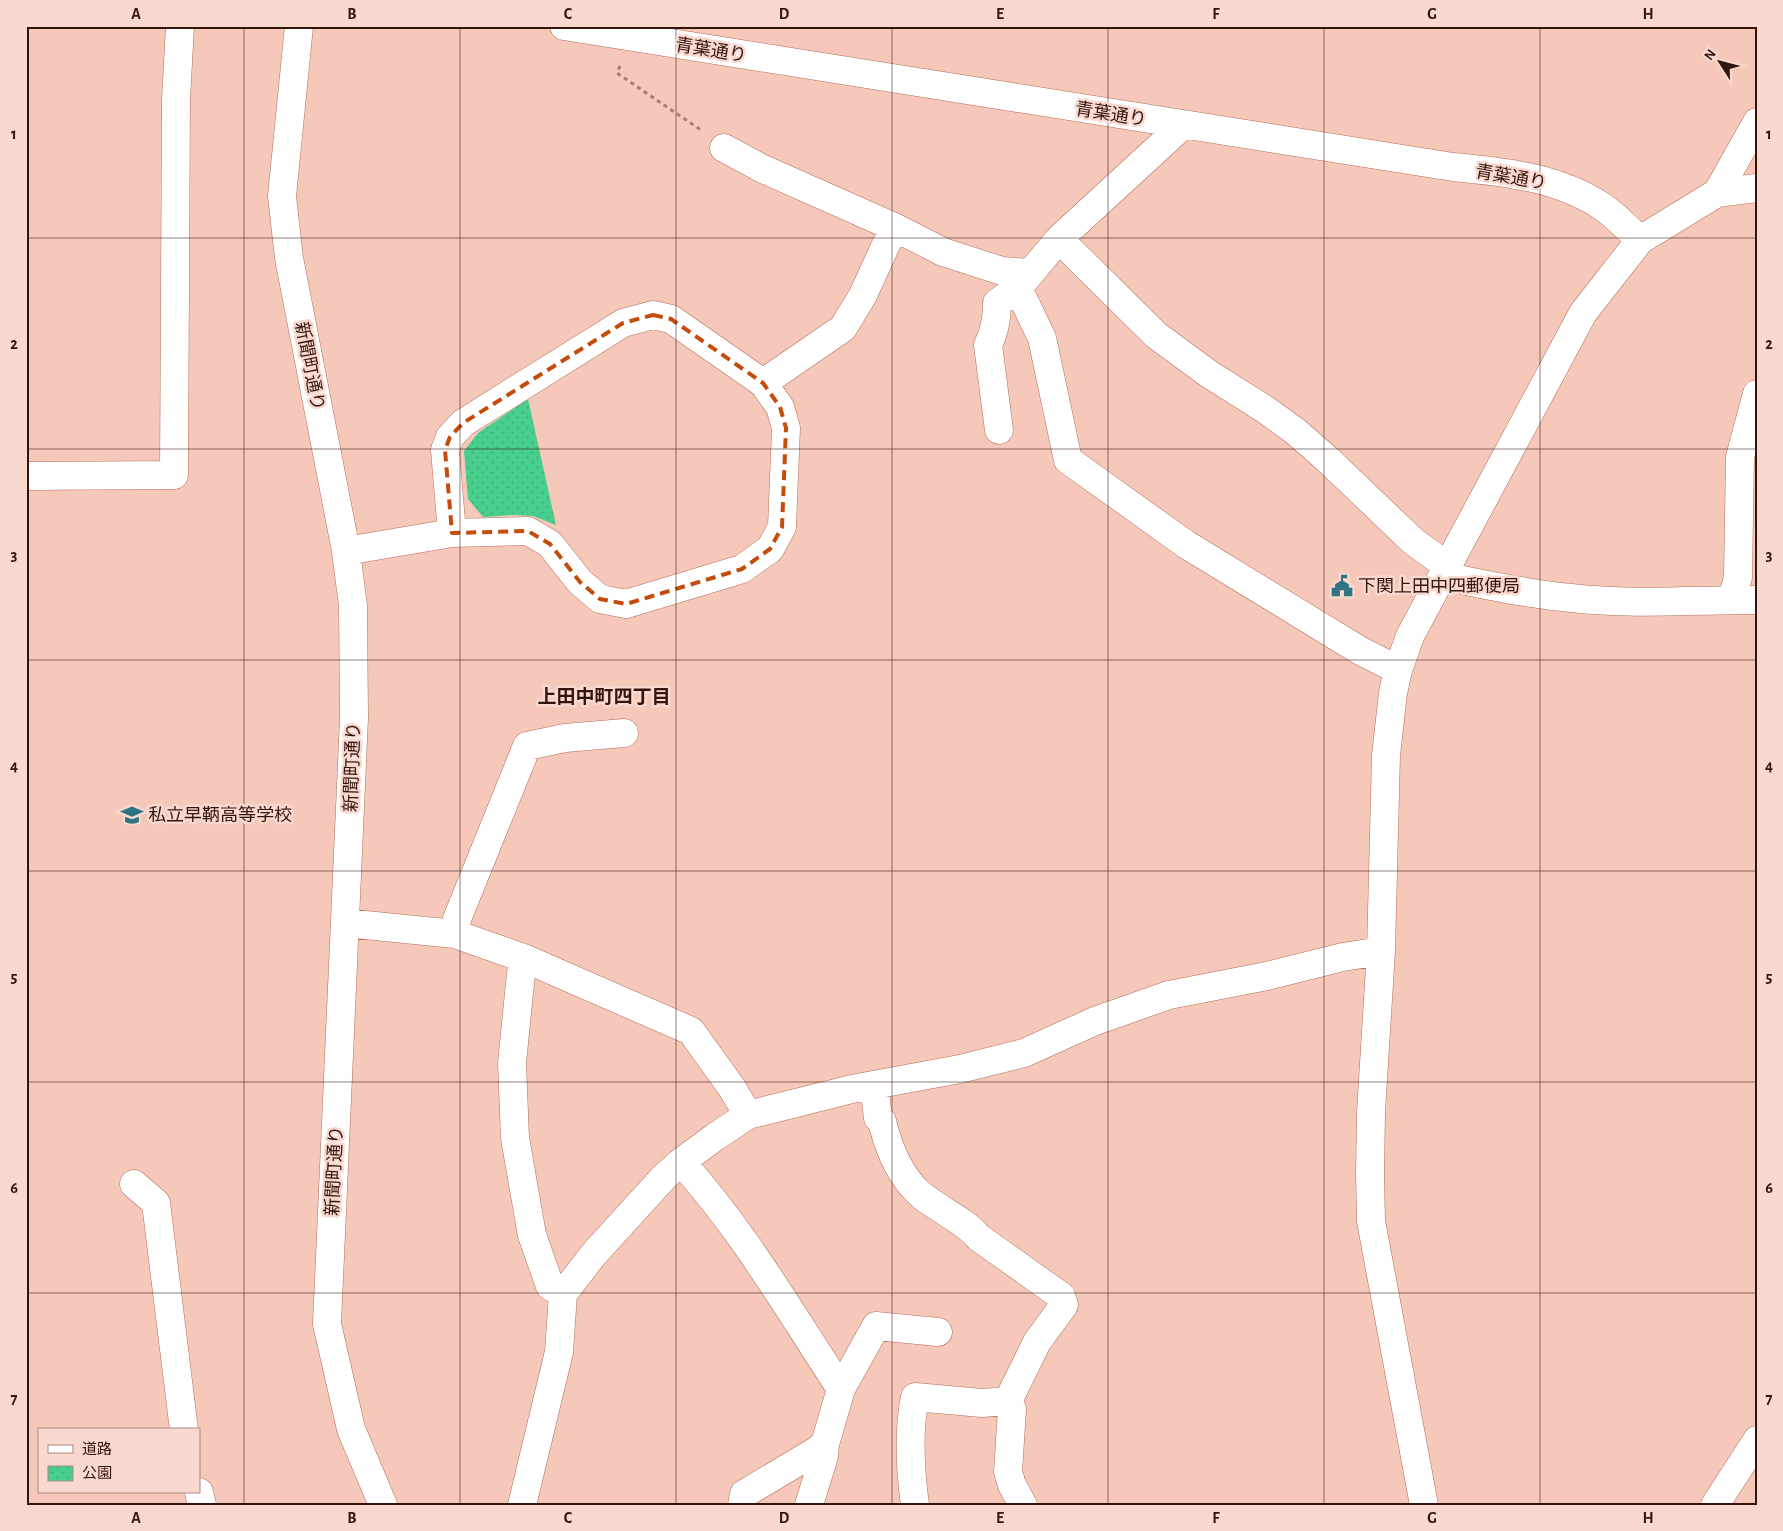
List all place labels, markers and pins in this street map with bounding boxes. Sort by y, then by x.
public building icon: 下関上田中四郵便局 [1329,573,1355,599]
place label: 下関上田中四郵便局 [1358,577,1520,596]
school or university icon: 私立早鞆高等学校 [119,802,145,828]
place label: 私立早鞆高等学校 [148,805,292,825]

